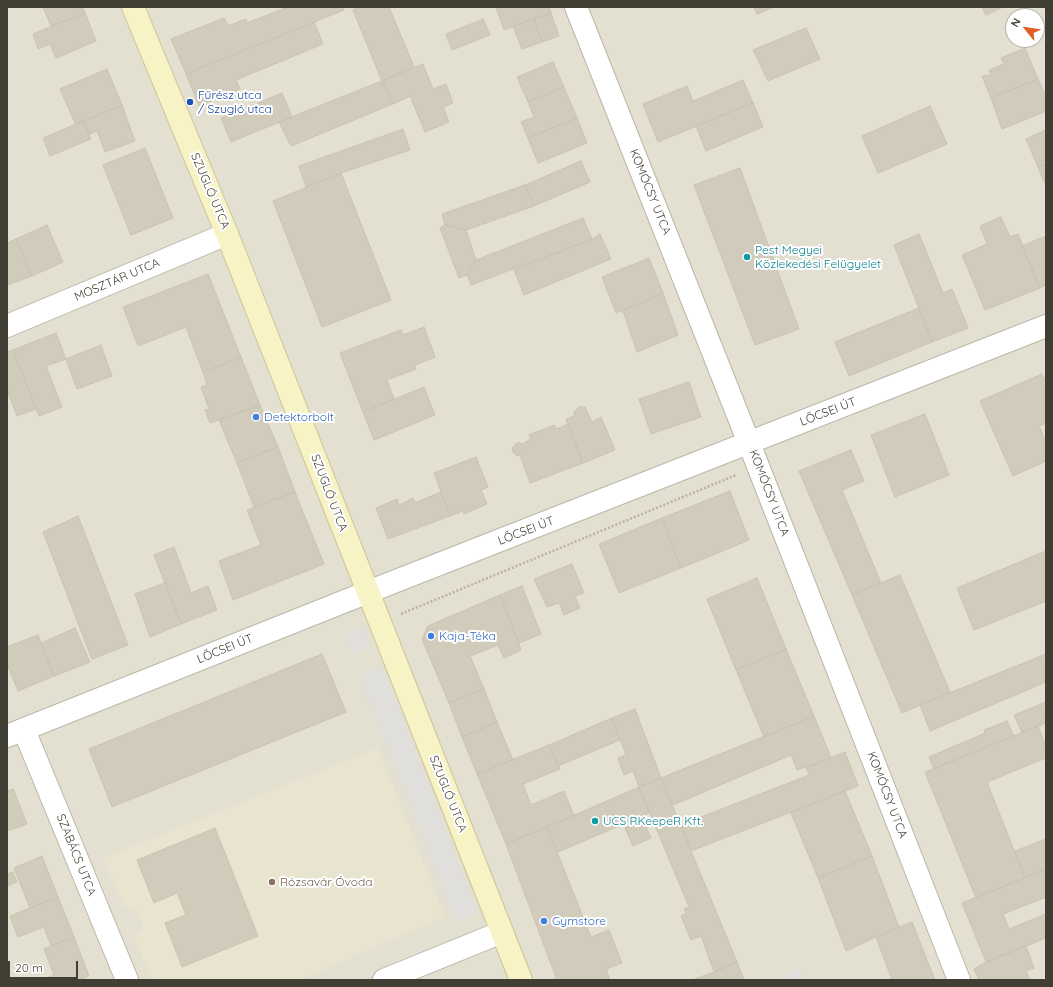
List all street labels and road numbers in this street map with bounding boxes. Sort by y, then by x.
street label: KOMÓCSY UTCA [626,147,674,237]
street label: SZUGLÓ UTCA [187,151,233,231]
street label: MOSZTÁR UTCA [72,256,162,304]
street label: LŐCSEI ÚT [798,395,858,429]
street label: KOMÓCSY UTCA [746,448,792,538]
street label: SZUGLÓ UTCA [308,452,350,534]
street label: LŐCSEI ÚT [496,514,556,548]
street label: LŐCSEI ÚT [195,631,255,667]
street label: KOMÓCSY UTCA [864,750,910,840]
street label: SZUGLÓ UTCA [426,754,470,834]
street label: SZABÁCS UTCA [53,812,99,898]

